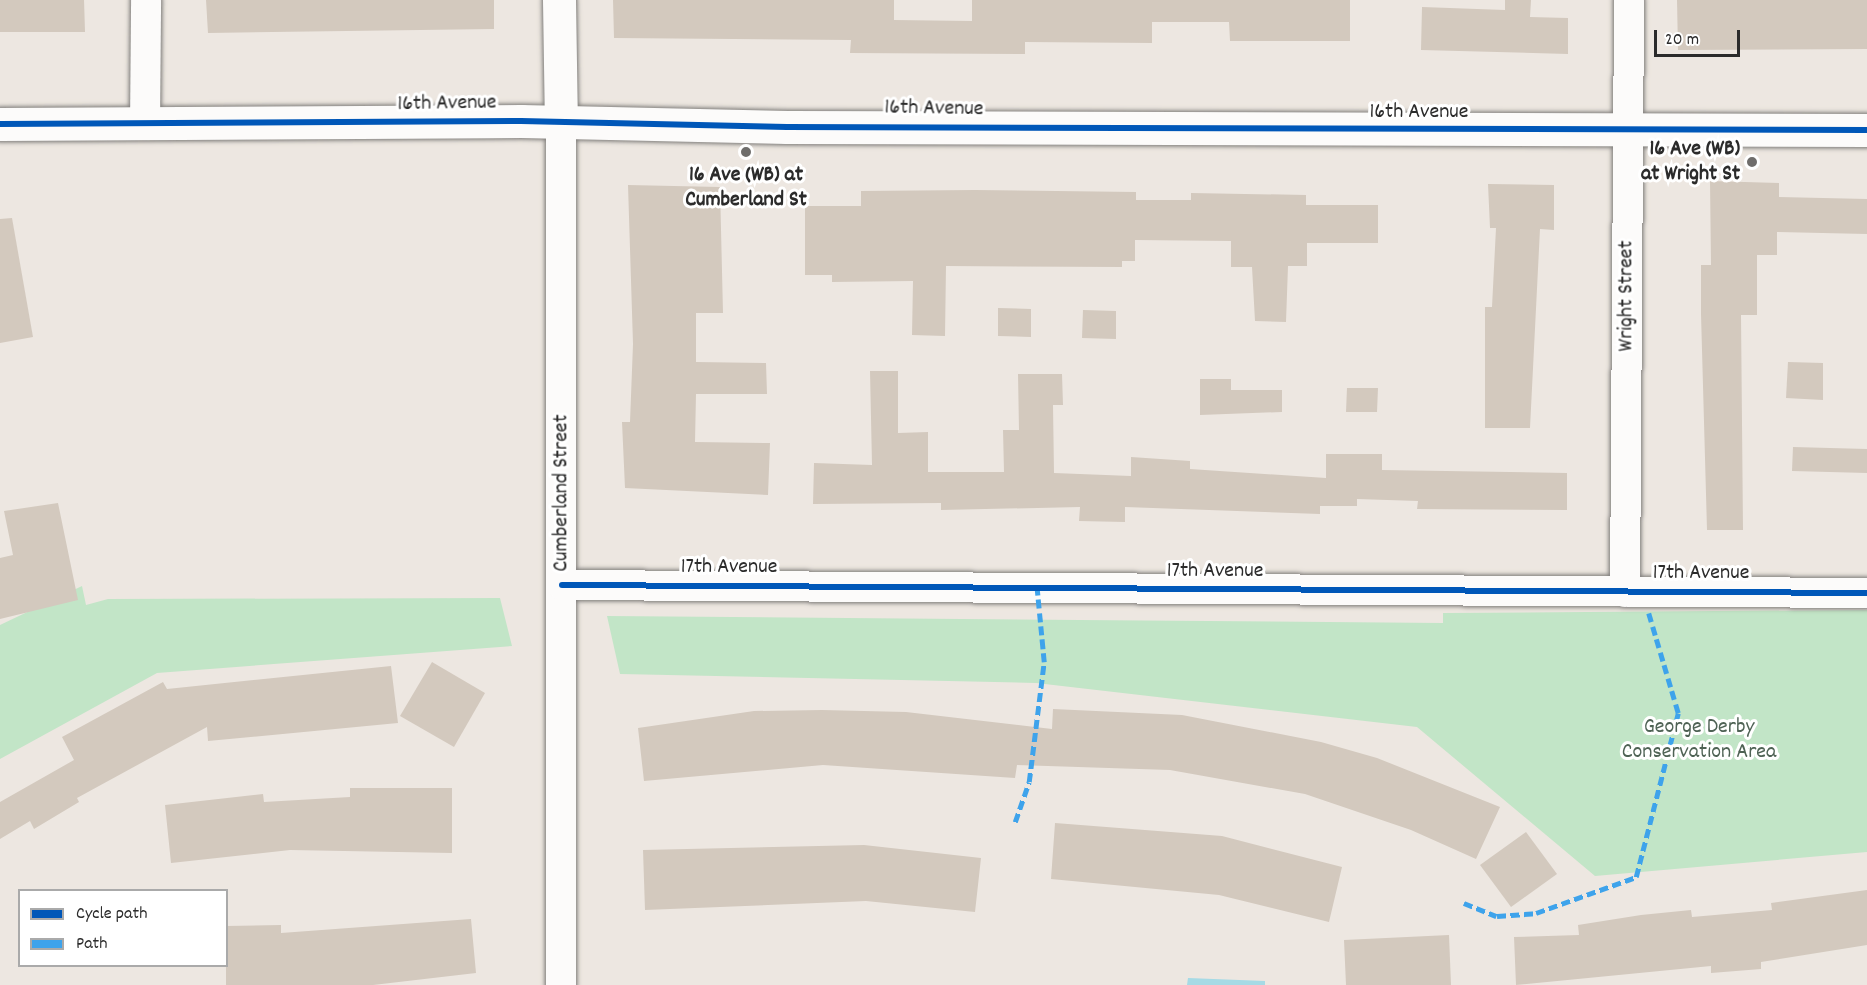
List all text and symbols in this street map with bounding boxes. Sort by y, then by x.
scale bar [1657,18,1742,56]
text: 20 m [1665,28,1699,53]
street label: 16th Avenue [397,90,497,118]
street label: 16th Avenue [884,95,984,123]
street label: 16th Avenue [1369,100,1469,126]
place label: 16 Ave (WB) at Wright St [1641,136,1740,188]
marker: 16 Ave (WB) at Cumberland St [739,145,753,159]
marker: 16 Ave (WB) at Wright St [1745,155,1759,169]
place label: 16 Ave (WB) at Cumberland St [685,162,807,214]
street label: Wright Street [1614,240,1640,352]
street label: Cumberland Street [549,414,575,572]
street label: 17th Avenue [681,555,777,581]
street label: 17th Avenue [1167,559,1263,585]
street label: 17th Avenue [1653,561,1749,587]
park label: George Derby Conservation Area [1622,714,1776,766]
legend [18,889,228,967]
text: Cycle path [76,902,147,927]
text: Path [76,932,108,957]

